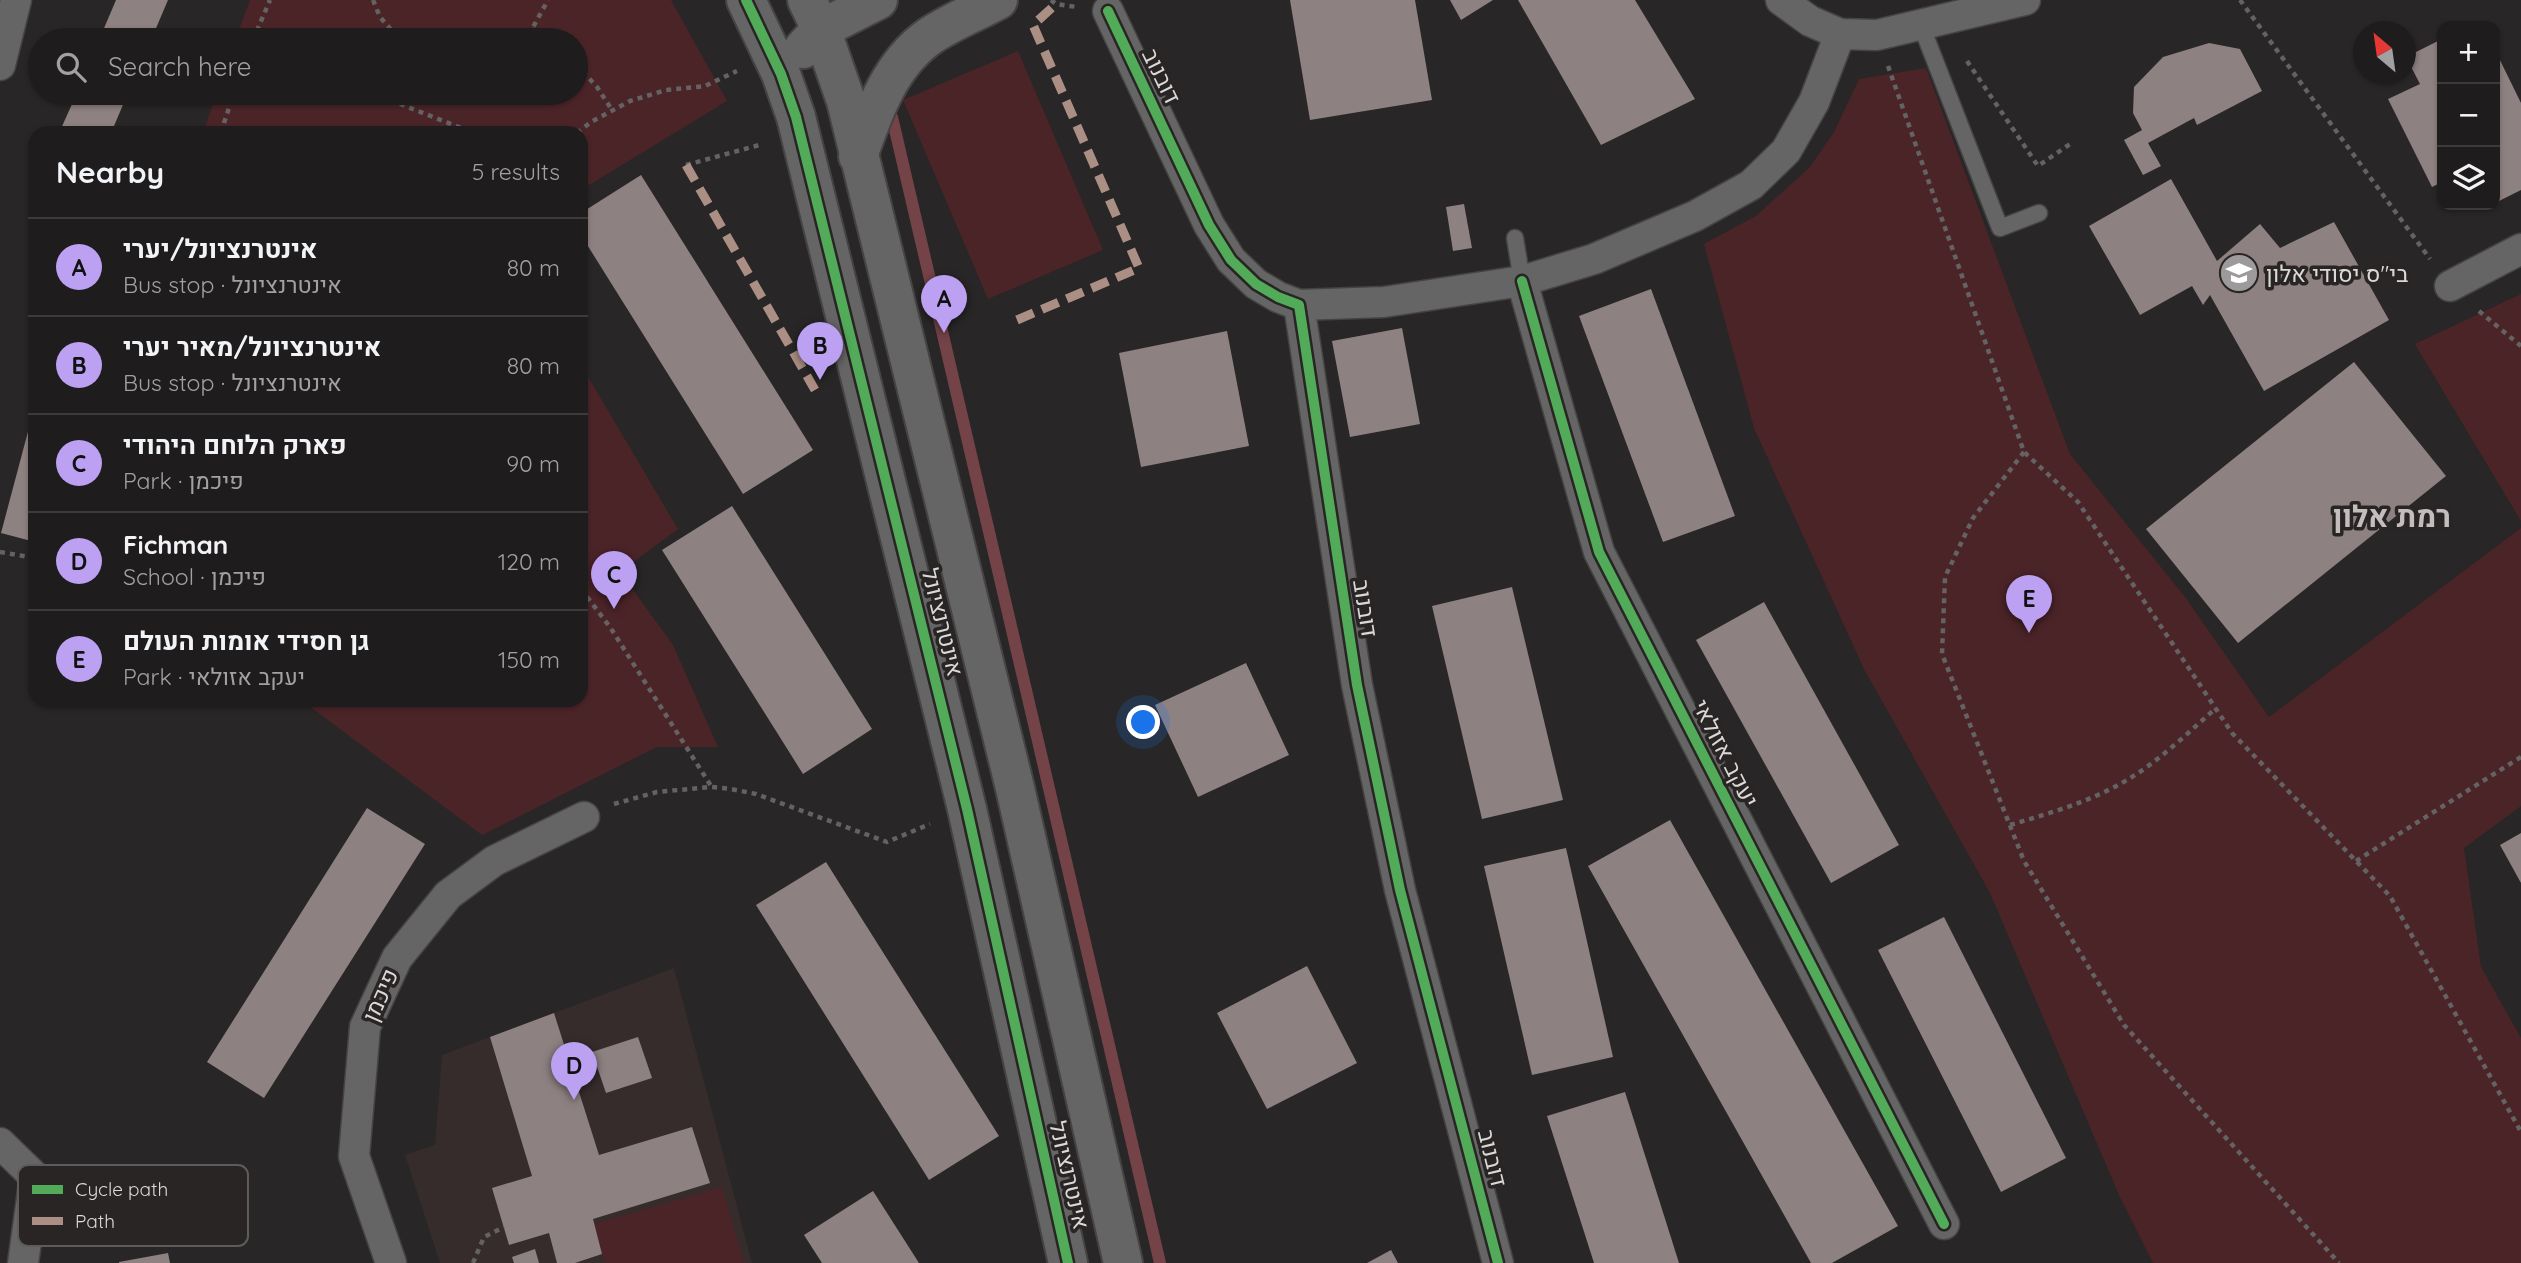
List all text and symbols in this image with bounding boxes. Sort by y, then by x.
north arrow [2353,21,2416,84]
map controls [2437,21,2500,210]
button: + [2437,21,2500,84]
search box [28,28,588,105]
street label: דובנוב [1136,44,1188,108]
icon: search [52,48,90,86]
text: Search here [108,50,252,83]
button: − [2437,84,2500,147]
button: layers [2437,147,2500,210]
text: Nearby [56,153,164,191]
text: 5 results [472,157,560,186]
text: אינטרנציונל/יערי [123,232,318,265]
school or university icon: בי"ס יסודי אלון [2218,252,2260,294]
text: A [72,253,86,282]
text: 80 m [507,253,560,282]
place label: בי"ס יסודי אלון [2266,259,2408,288]
text: Bus stop · אינטרנציונל [123,270,342,299]
pin: A [921,275,967,333]
pin: B [797,322,843,380]
text: אינטרנציונל/מאיר יערי [123,330,381,363]
text: B [71,351,87,380]
text: 80 m [507,351,560,380]
text: Bus stop · אינטרנציונל [123,368,342,397]
text: פארק הלוחם היהודי [123,428,347,461]
text: C [72,449,86,478]
text: 90 m [506,449,560,478]
text: Park · פיכמן [123,466,244,495]
district label: רמת אלון [2333,497,2451,535]
text: Fichman [123,528,228,561]
text: D [71,547,87,576]
text: 120 m [498,547,560,576]
pin: C [591,551,637,609]
text: School · פיכמן [123,562,266,591]
street label: אינטרנציונל [916,565,970,679]
pin: E [2006,575,2052,633]
street label: דובנוב [1347,577,1385,639]
text: גן חסידי אומות העולם [123,624,370,657]
text: E [72,645,86,674]
text: 150 m [498,645,560,674]
text: Park · יעקב אזולאי [123,662,305,691]
street label: יעקב אזולאי [1687,695,1765,811]
your location [1126,705,1160,739]
street label: פיכמן [356,964,404,1026]
pin: D [551,1042,597,1100]
street label: אינטרנציונל [1043,1118,1097,1232]
street label: דובנוב [1472,1126,1514,1190]
legend [18,1165,248,1246]
text: Cycle path [75,1177,168,1201]
text: Path [75,1209,115,1233]

